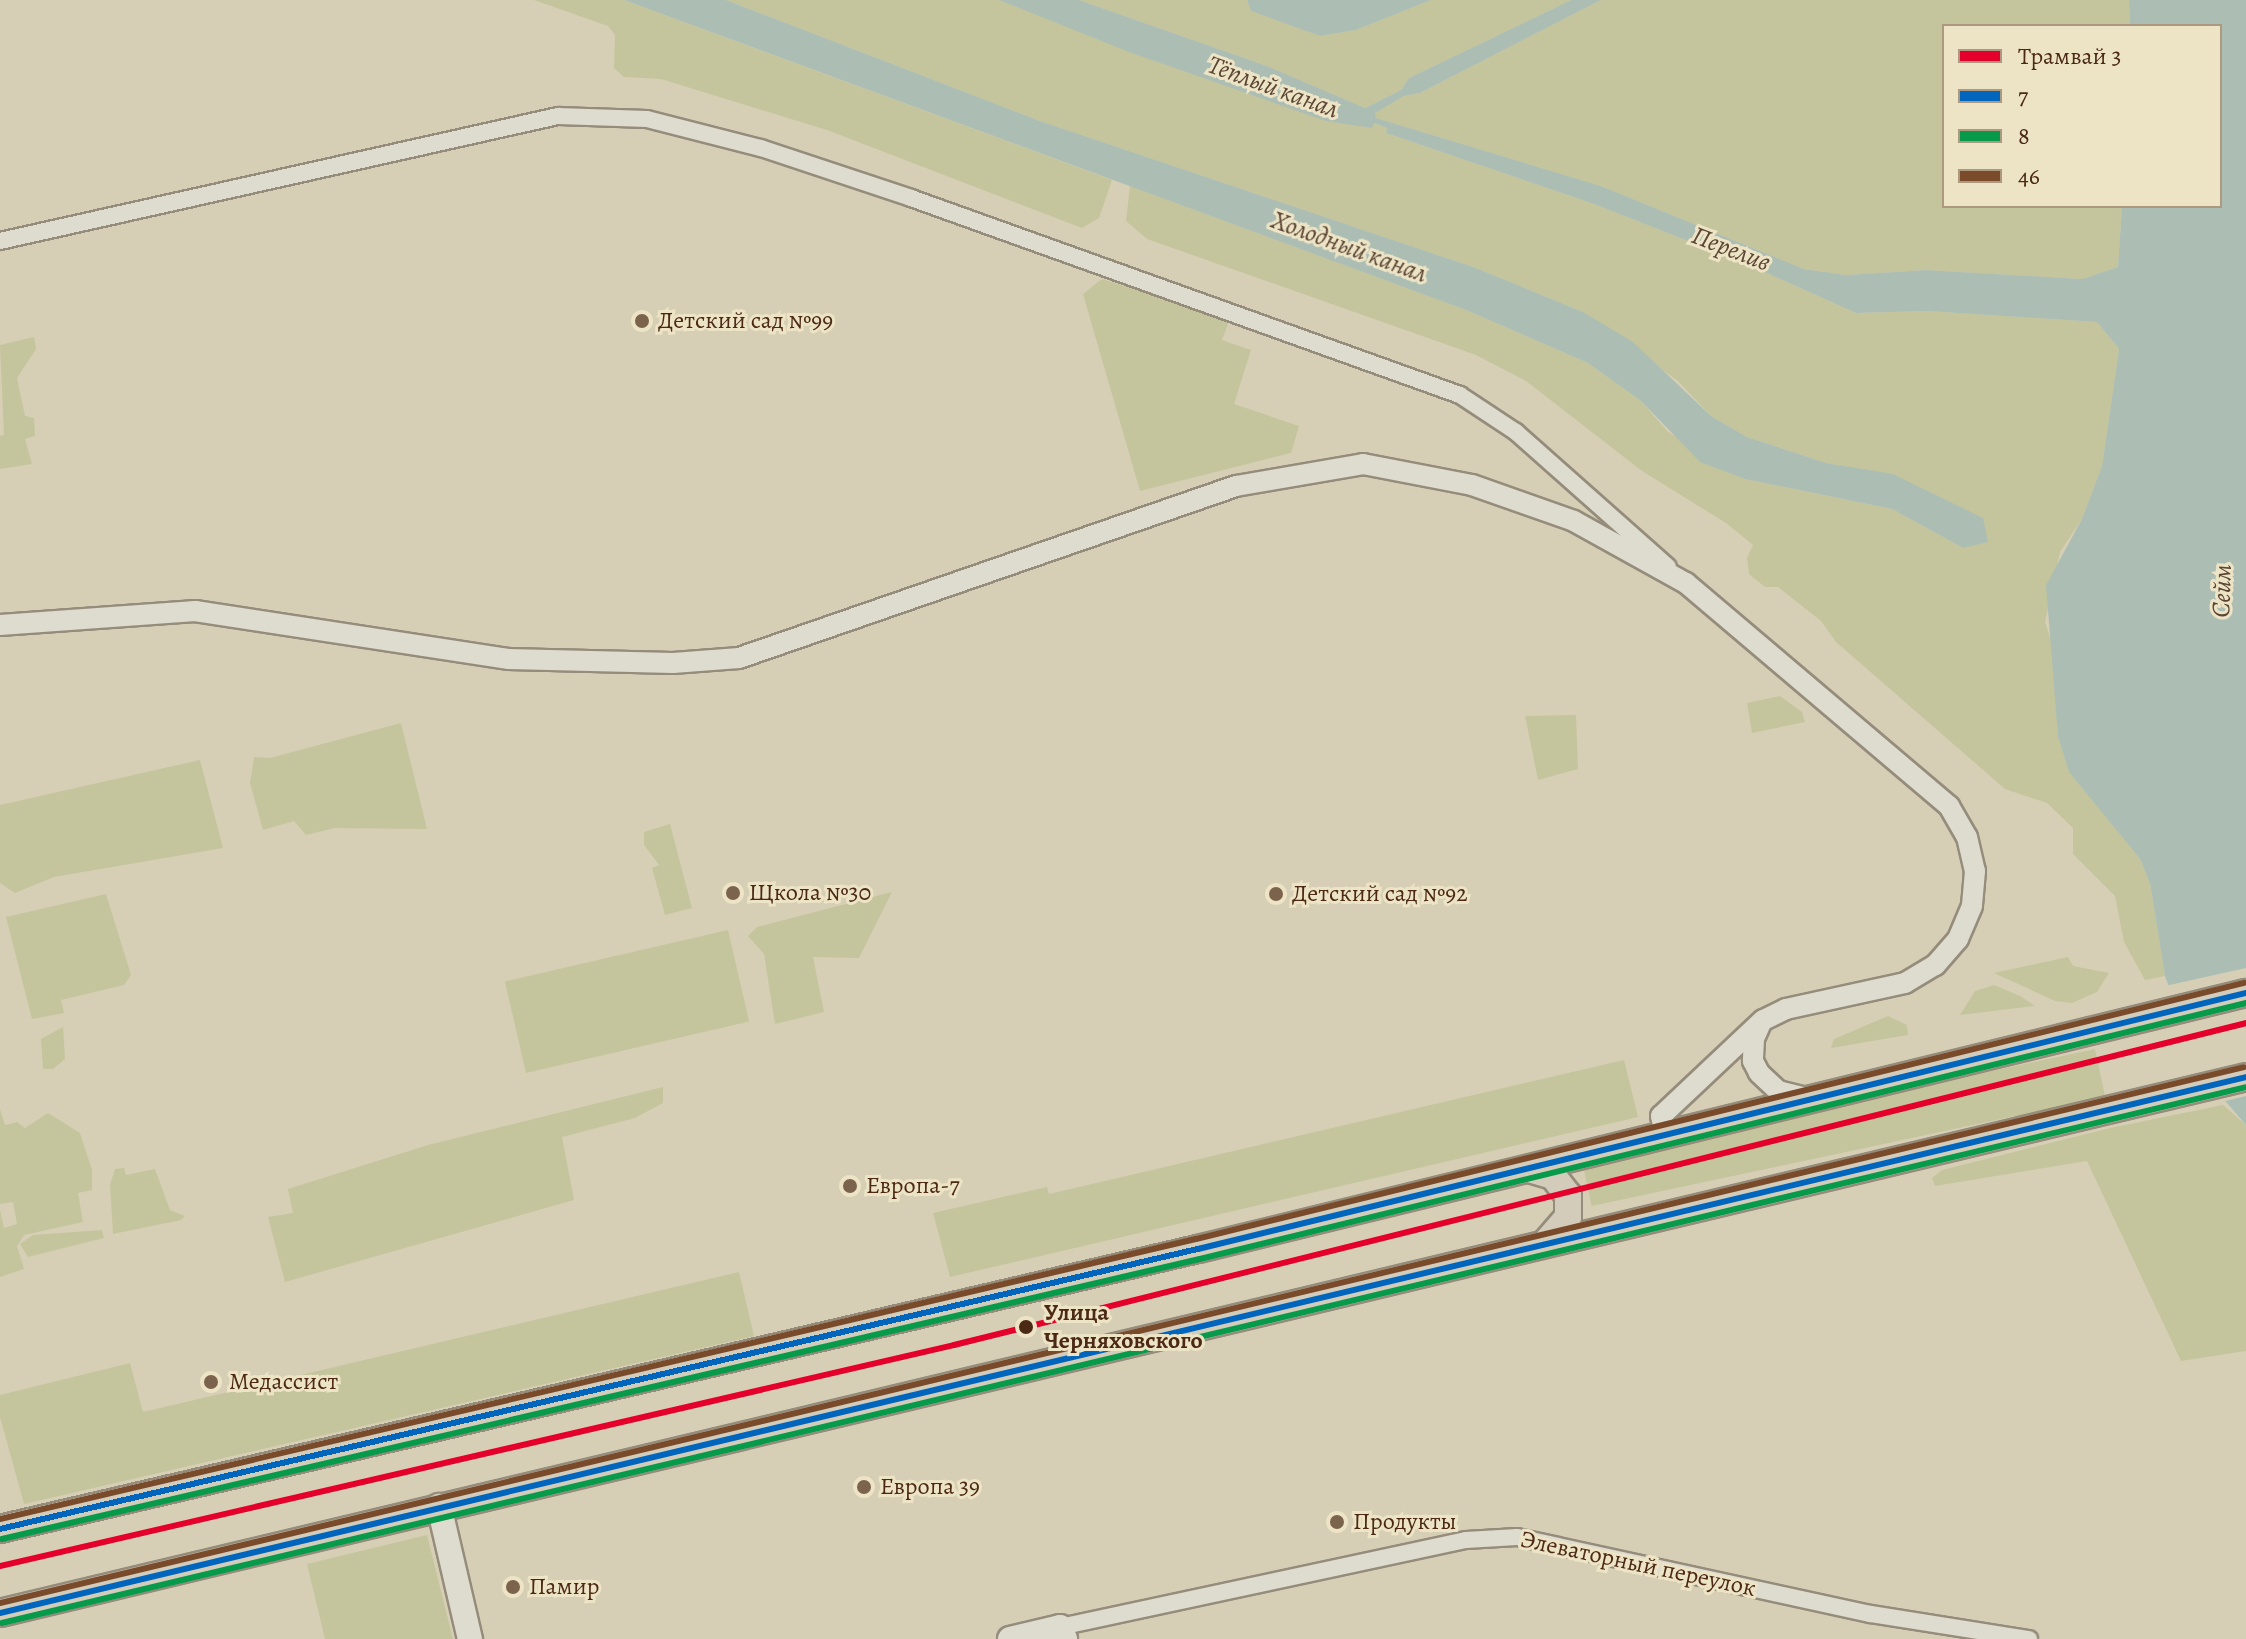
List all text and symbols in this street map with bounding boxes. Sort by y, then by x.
legend [1942,24,2222,208]
text: Трамвай 3 [2018,40,2121,72]
water label: Тёплый канал [1203,49,1343,125]
text: 7 [2018,80,2028,112]
text: 8 [2018,120,2030,152]
text: 46 [2018,160,2040,192]
water label: Холодный канал [1267,204,1431,290]
water label: Перелив [1687,220,1775,278]
place label: Детский сад №99 [658,307,833,335]
marker: Детский сад №99 [633,312,651,330]
water label: Сейм [2205,564,2239,618]
place label: Щкола №30 [749,879,871,907]
place label: Детский сад №92 [1292,880,1468,908]
marker: Щкола №30 [724,884,742,902]
marker: Детский сад №92 [1267,885,1285,903]
place label: Европа-7 [866,1172,960,1200]
marker: Европа-7 [841,1177,859,1195]
place label: Улица Черняховского [1044,1299,1203,1355]
marker: Улица Черняховского [1015,1316,1037,1338]
place label: Медассист [229,1368,338,1396]
marker: Медассист [200,1371,222,1393]
place label: Европа 39 [880,1473,980,1501]
marker: Европа 39 [855,1478,873,1496]
place label: Продукты [1353,1508,1457,1536]
marker: Продукты [1328,1513,1346,1531]
street label: Элеваторный переулок [1518,1525,1758,1603]
place label: Памир [529,1573,599,1601]
marker: Памир [504,1578,522,1596]

